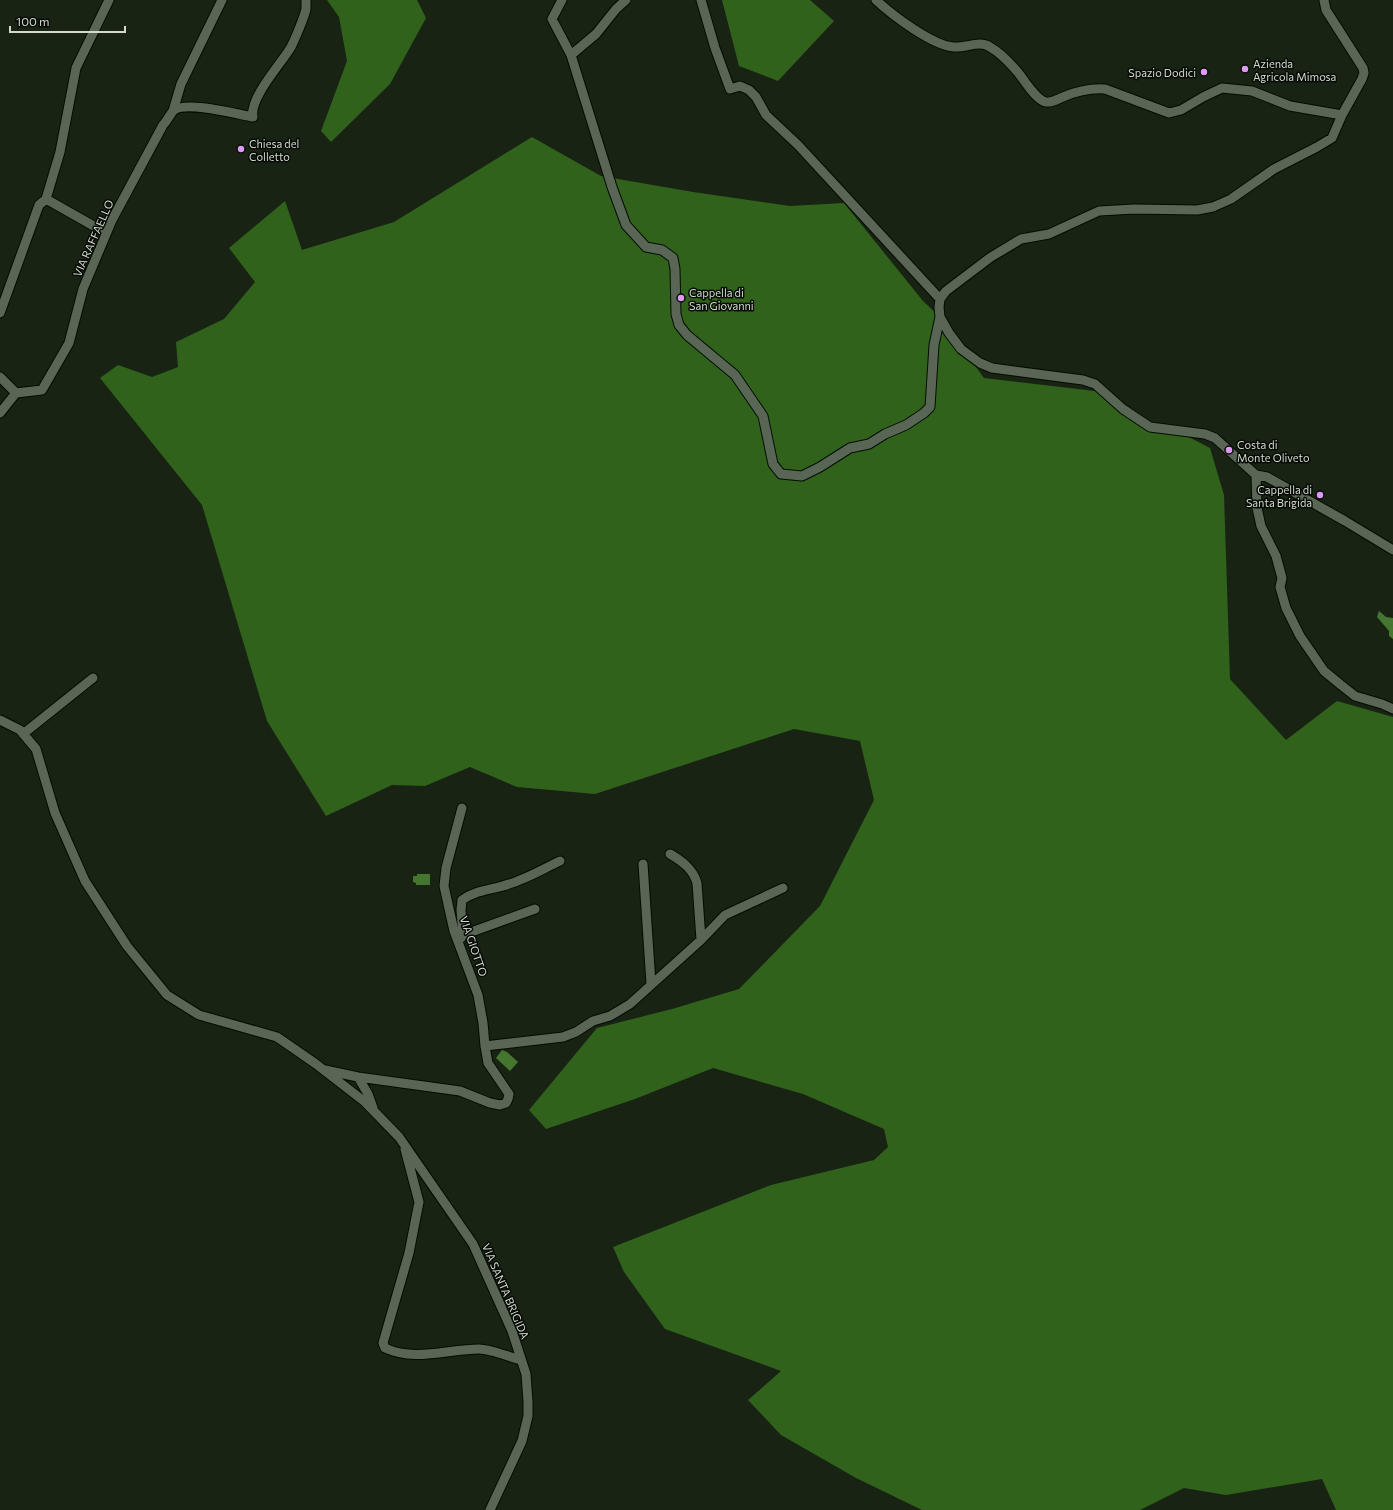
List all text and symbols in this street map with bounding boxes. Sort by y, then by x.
scale bar [10,8,125,34]
text: 100 m [16,14,50,28]
place label: Azienda Agricola Mimosa [1253,57,1336,83]
marker: Azienda Agricola Mimosa [1240,64,1250,74]
place label: Spazio Dodici [1128,66,1196,79]
marker: Spazio Dodici [1199,67,1209,77]
place label: Chiesa del Colletto [249,137,299,163]
marker: Chiesa del Colletto [236,144,246,154]
street label: VIA RAFFAELLO [70,197,116,279]
place label: Cappella di San Giovanni [689,286,754,312]
marker: Cappella di San Giovanni [676,293,686,303]
place label: Costa di Monte Oliveto [1237,438,1310,464]
marker: Costa di Monte Oliveto [1224,445,1234,455]
place label: Cappella di Santa Brigida [1246,483,1312,509]
marker: Cappella di Santa Brigida [1315,490,1325,500]
street label: VIA GIOTTO [458,914,490,978]
street label: VIA SANTA BRIGIDA [480,1241,532,1341]

